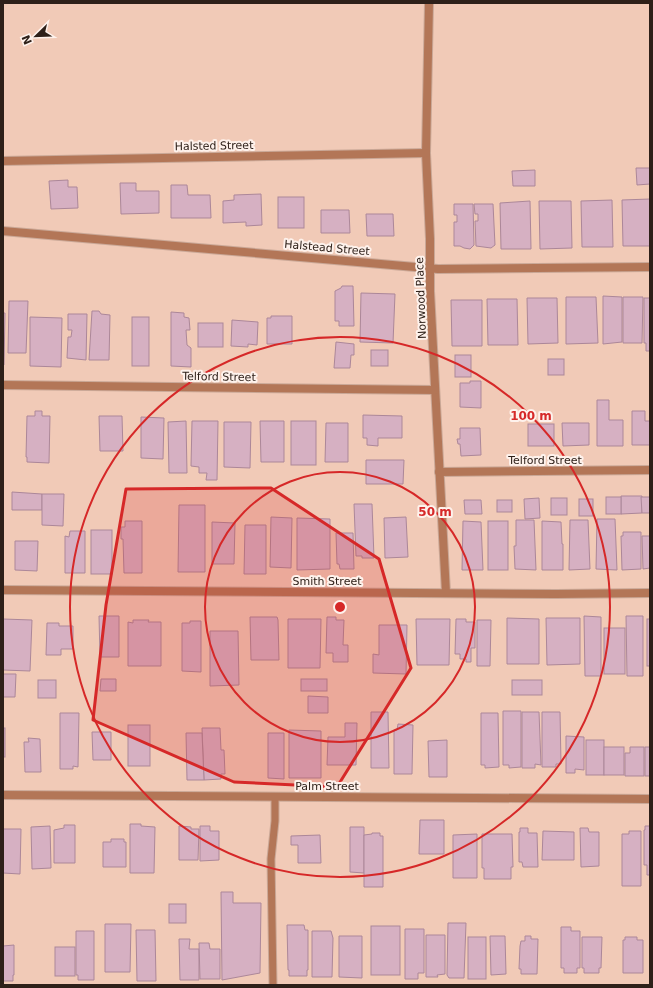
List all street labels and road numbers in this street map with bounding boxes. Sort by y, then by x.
street label: Halsted Street [174,139,254,153]
street label: Halstead Street [284,238,371,258]
street label: Norwood Place [413,257,429,339]
street label: Telford Street [181,370,257,384]
street label: Telford Street [507,454,582,467]
street label: Smith Street [293,575,362,588]
street label: Palm Street [295,780,359,793]

